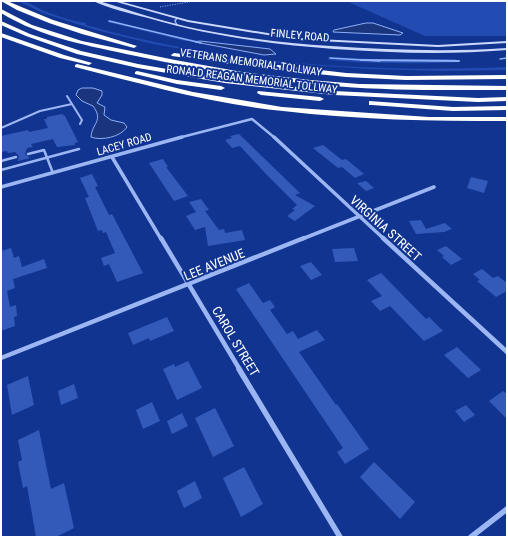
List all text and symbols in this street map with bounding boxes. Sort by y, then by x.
street label: FINLEY ROAD [270,26,330,45]
street label: VETERANS MEMORIAL TOLLWAY [179,46,323,79]
street label: RONALD REAGAN MEMORIAL TOLLWAY [166,63,339,96]
street label: LACEY ROAD [95,130,153,159]
street label: VIRGINIA STREET [347,193,424,264]
street label: LEE AVENUE [181,245,247,284]
street label: CAROL STREET [209,304,262,379]

